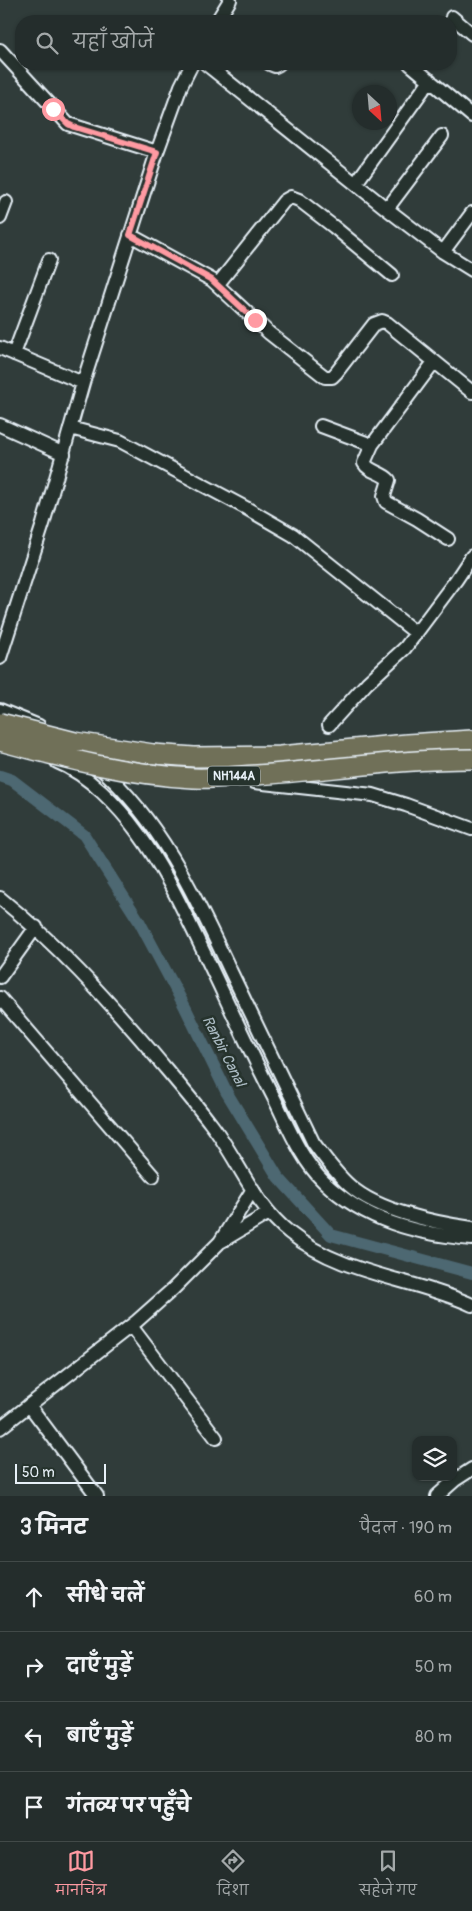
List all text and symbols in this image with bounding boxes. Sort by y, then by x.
search box [15,15,457,70]
icon: search [33,29,61,57]
text: यहाँ खोजें [73,30,154,54]
north arrow [352,85,397,130]
route start [42,98,65,121]
route end [244,309,267,332]
road number: NH144A [208,766,260,786]
water label: Ranbir Canal [198,1013,250,1091]
map controls [412,1436,457,1481]
button: layers [412,1436,457,1481]
scale bar [15,1461,106,1484]
text: 50 m [22,1464,55,1481]
text: 3 मिनट [20,1514,87,1541]
text: पैदल · 190 m [360,1518,452,1538]
icon: ahead [20,1583,48,1611]
text: सीधे चलें [67,1584,144,1608]
text: 60 m [414,1587,452,1607]
icon: right [20,1653,48,1681]
text: दाएँ मुड़ें [67,1654,132,1678]
text: 50 m [415,1657,452,1677]
icon: left [20,1723,48,1751]
text: बाएँ मुड़ें [67,1724,133,1748]
text: 80 m [415,1727,452,1747]
icon: arrive [20,1793,48,1821]
text: गंतव्य पर पहुँचे [67,1794,191,1818]
tab: मानचित्र [55,1847,107,1906]
tab: दिशा [217,1847,249,1906]
tab: सहेजे गए [359,1847,417,1906]

